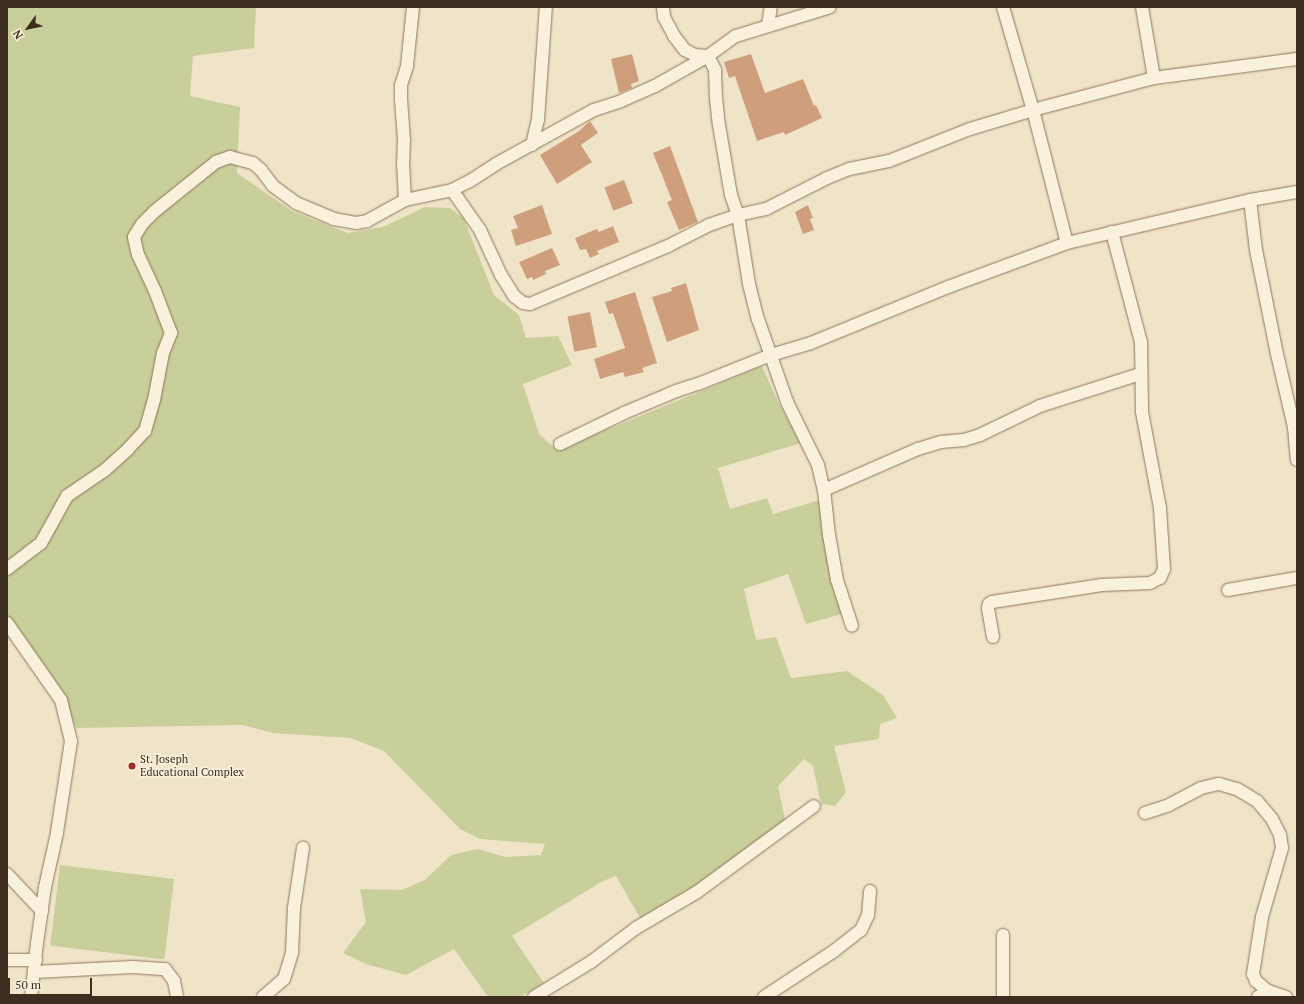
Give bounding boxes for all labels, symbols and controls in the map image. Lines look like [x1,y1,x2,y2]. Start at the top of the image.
north arrow [8,8,48,48]
text: N [10,27,26,42]
place label: St. Joseph Educational Complex [140,753,244,779]
marker: St. Joseph Educational Complex [127,761,137,771]
scale bar [10,970,94,996]
text: 50 m [15,977,41,992]

